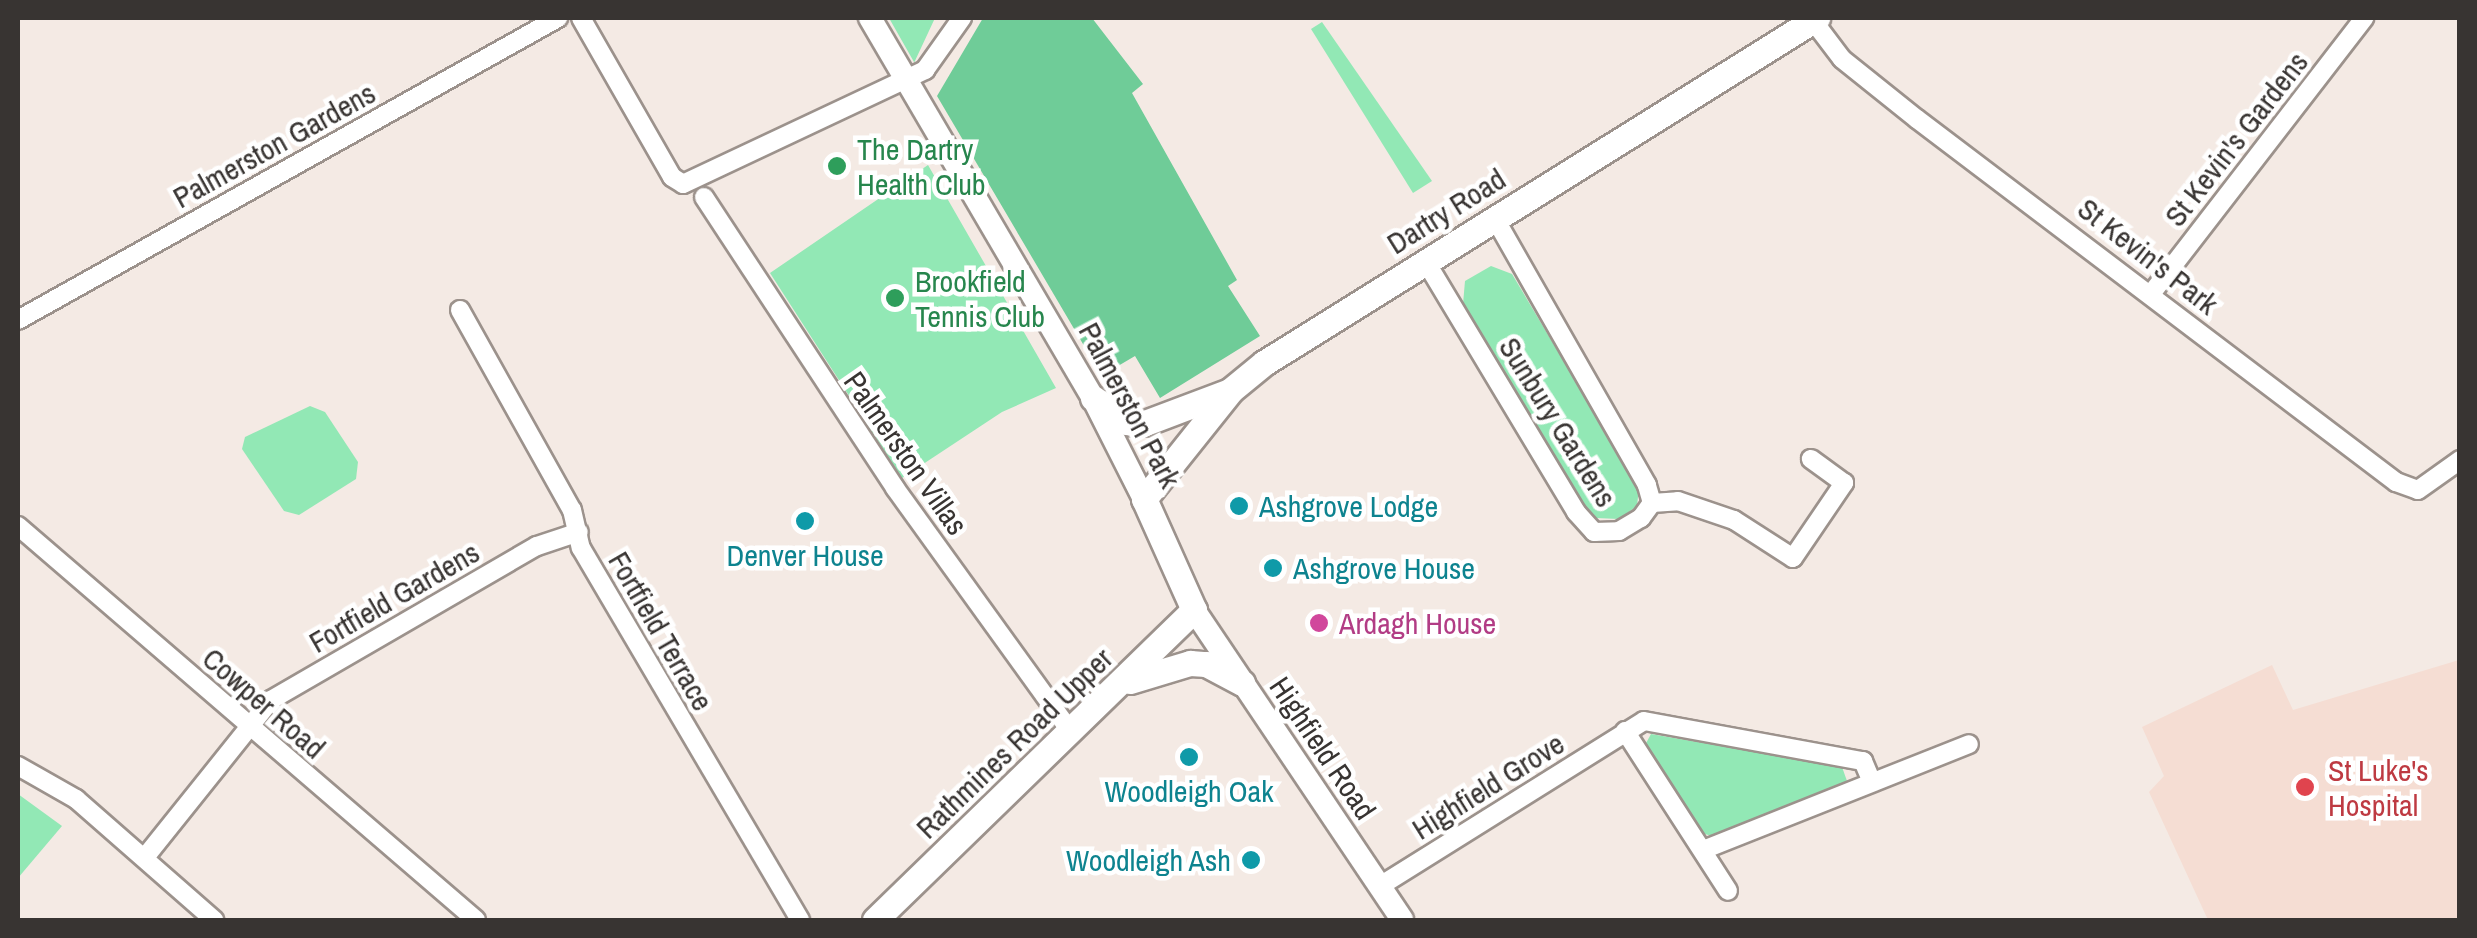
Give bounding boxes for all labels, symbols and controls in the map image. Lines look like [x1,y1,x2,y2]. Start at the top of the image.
street label: St Kevin's Gardens [2157,45,2315,233]
street label: Palmerston Gardens [167,75,381,215]
place label: The Dartry Health Club [857,131,986,202]
marker: The Dartry Health Club [826,155,848,177]
street label: Dartry Road [1380,161,1512,261]
street label: St Kevin's Park [2071,190,2225,322]
place label: Brookfield Tennis Club [915,263,1045,334]
marker: Brookfield Tennis Club [884,287,906,309]
street label: Palmerston Park [1071,316,1189,494]
street label: Sunbury Gardens [1492,331,1624,513]
street label: Palmerston Villas [836,364,976,542]
place label: Ashgrove Lodge [1259,488,1438,524]
marker: Ashgrove Lodge [1228,495,1250,517]
marker: Denver House [794,510,816,532]
street label: Fortfield Gardens [303,534,485,660]
place label: Denver House [726,537,884,573]
street label: Fortfield Terrace [601,545,721,717]
place label: Ashgrove House [1293,550,1475,586]
marker: Ashgrove House [1262,557,1284,579]
place label: Ardagh House [1339,605,1496,641]
marker: Ardagh House [1308,612,1330,634]
street label: Cowper Road [195,640,333,766]
street label: Rathmines Road Upper [909,640,1119,846]
street label: Highfield Road [1262,670,1384,826]
street label: Highfield Grove [1405,725,1571,847]
marker: Woodleigh Oak [1178,746,1200,768]
place label: St Luke's Hospital [2328,752,2428,822]
place label: Woodleigh Oak [1104,773,1274,809]
marker: St Luke's Hospital [2292,774,2318,800]
place label: Woodleigh Ash [1065,842,1231,878]
marker: Woodleigh Ash [1240,849,1262,871]

